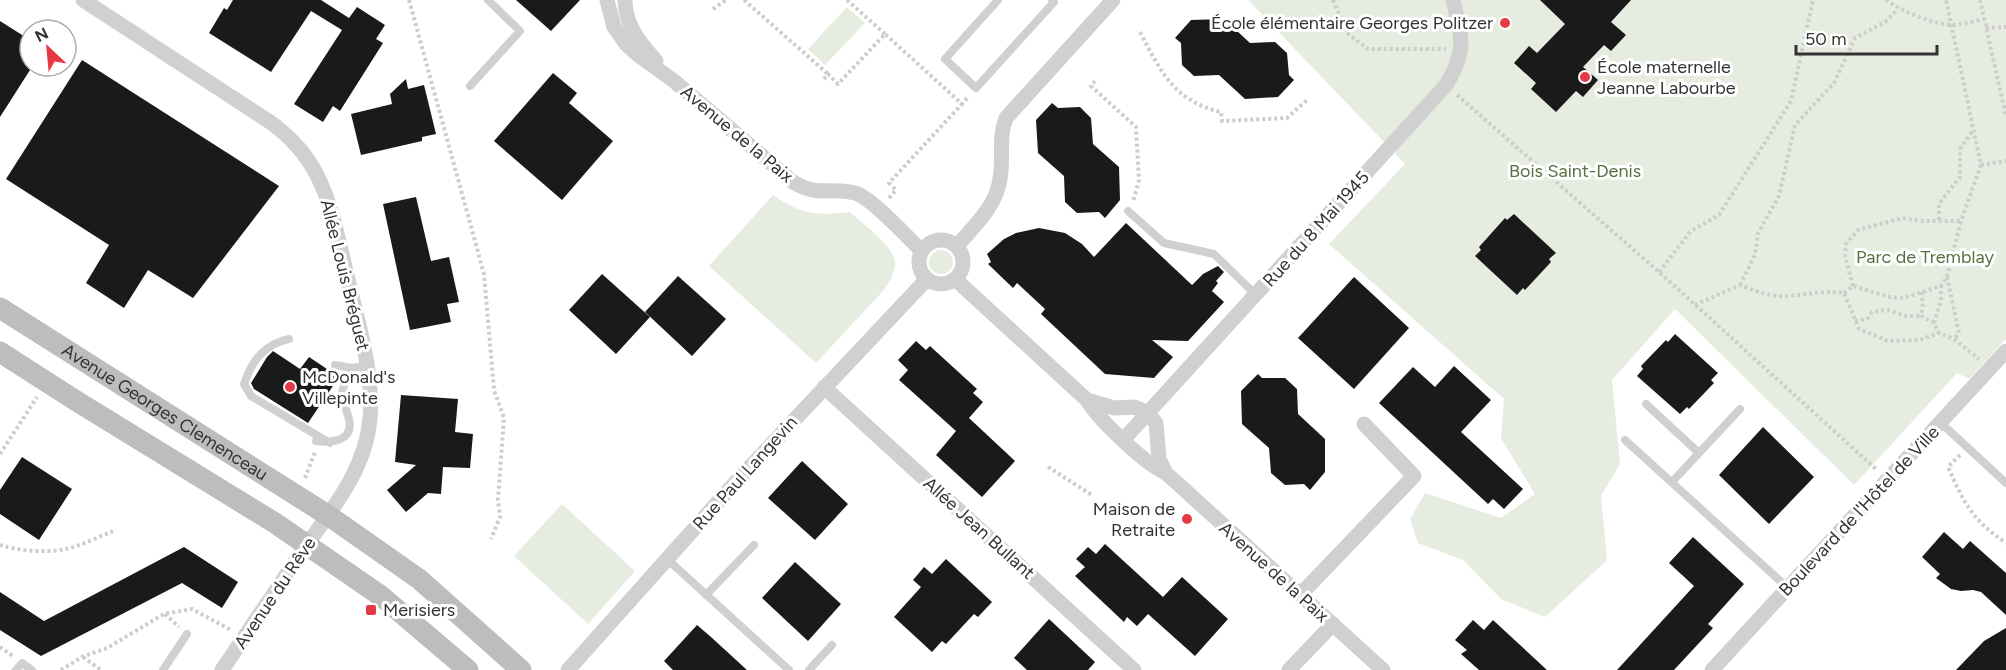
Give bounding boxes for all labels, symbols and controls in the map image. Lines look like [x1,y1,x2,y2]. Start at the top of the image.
place label: École élémentaire Georges Politzer [1211,12,1493,34]
marker: École élémentaire Georges Politzer [1498,16,1512,30]
north arrow [18,18,78,78]
scale bar [1796,18,1937,56]
text: N [32,24,51,46]
text: 50 m [1805,28,1847,50]
place label: École maternelle Jeanne Labourbe [1597,56,1736,99]
marker: École maternelle Jeanne Labourbe [1578,70,1592,84]
street label: Avenue de la Paix [676,81,798,188]
park label: Bois Saint-Denis [1509,160,1641,182]
street label: Rue du 8 Mai 1945 [1258,167,1374,291]
street label: Allée Louis Bréguet [316,197,374,353]
park label: Parc de Tremblay [1856,246,1994,268]
street label: Avenue Georges Clemenceau [58,339,272,485]
place label: McDonald's Villepinte [302,366,396,409]
marker: McDonald's Villepinte [283,380,297,394]
street label: Rue Paul Langevin [688,411,802,535]
street label: Boulevard de l'Hôtel de Ville [1774,421,1944,601]
street label: Allée Jean Bullant [919,472,1039,584]
place label: Maison de Retraite [1093,498,1175,541]
marker: Maison de Retraite [1180,512,1194,526]
street label: Avenue de la Paix [1215,517,1334,627]
street label: Avenue du Rêve [229,533,321,653]
place label: Merisiers [383,599,455,621]
marker: Merisiers [364,603,378,617]

